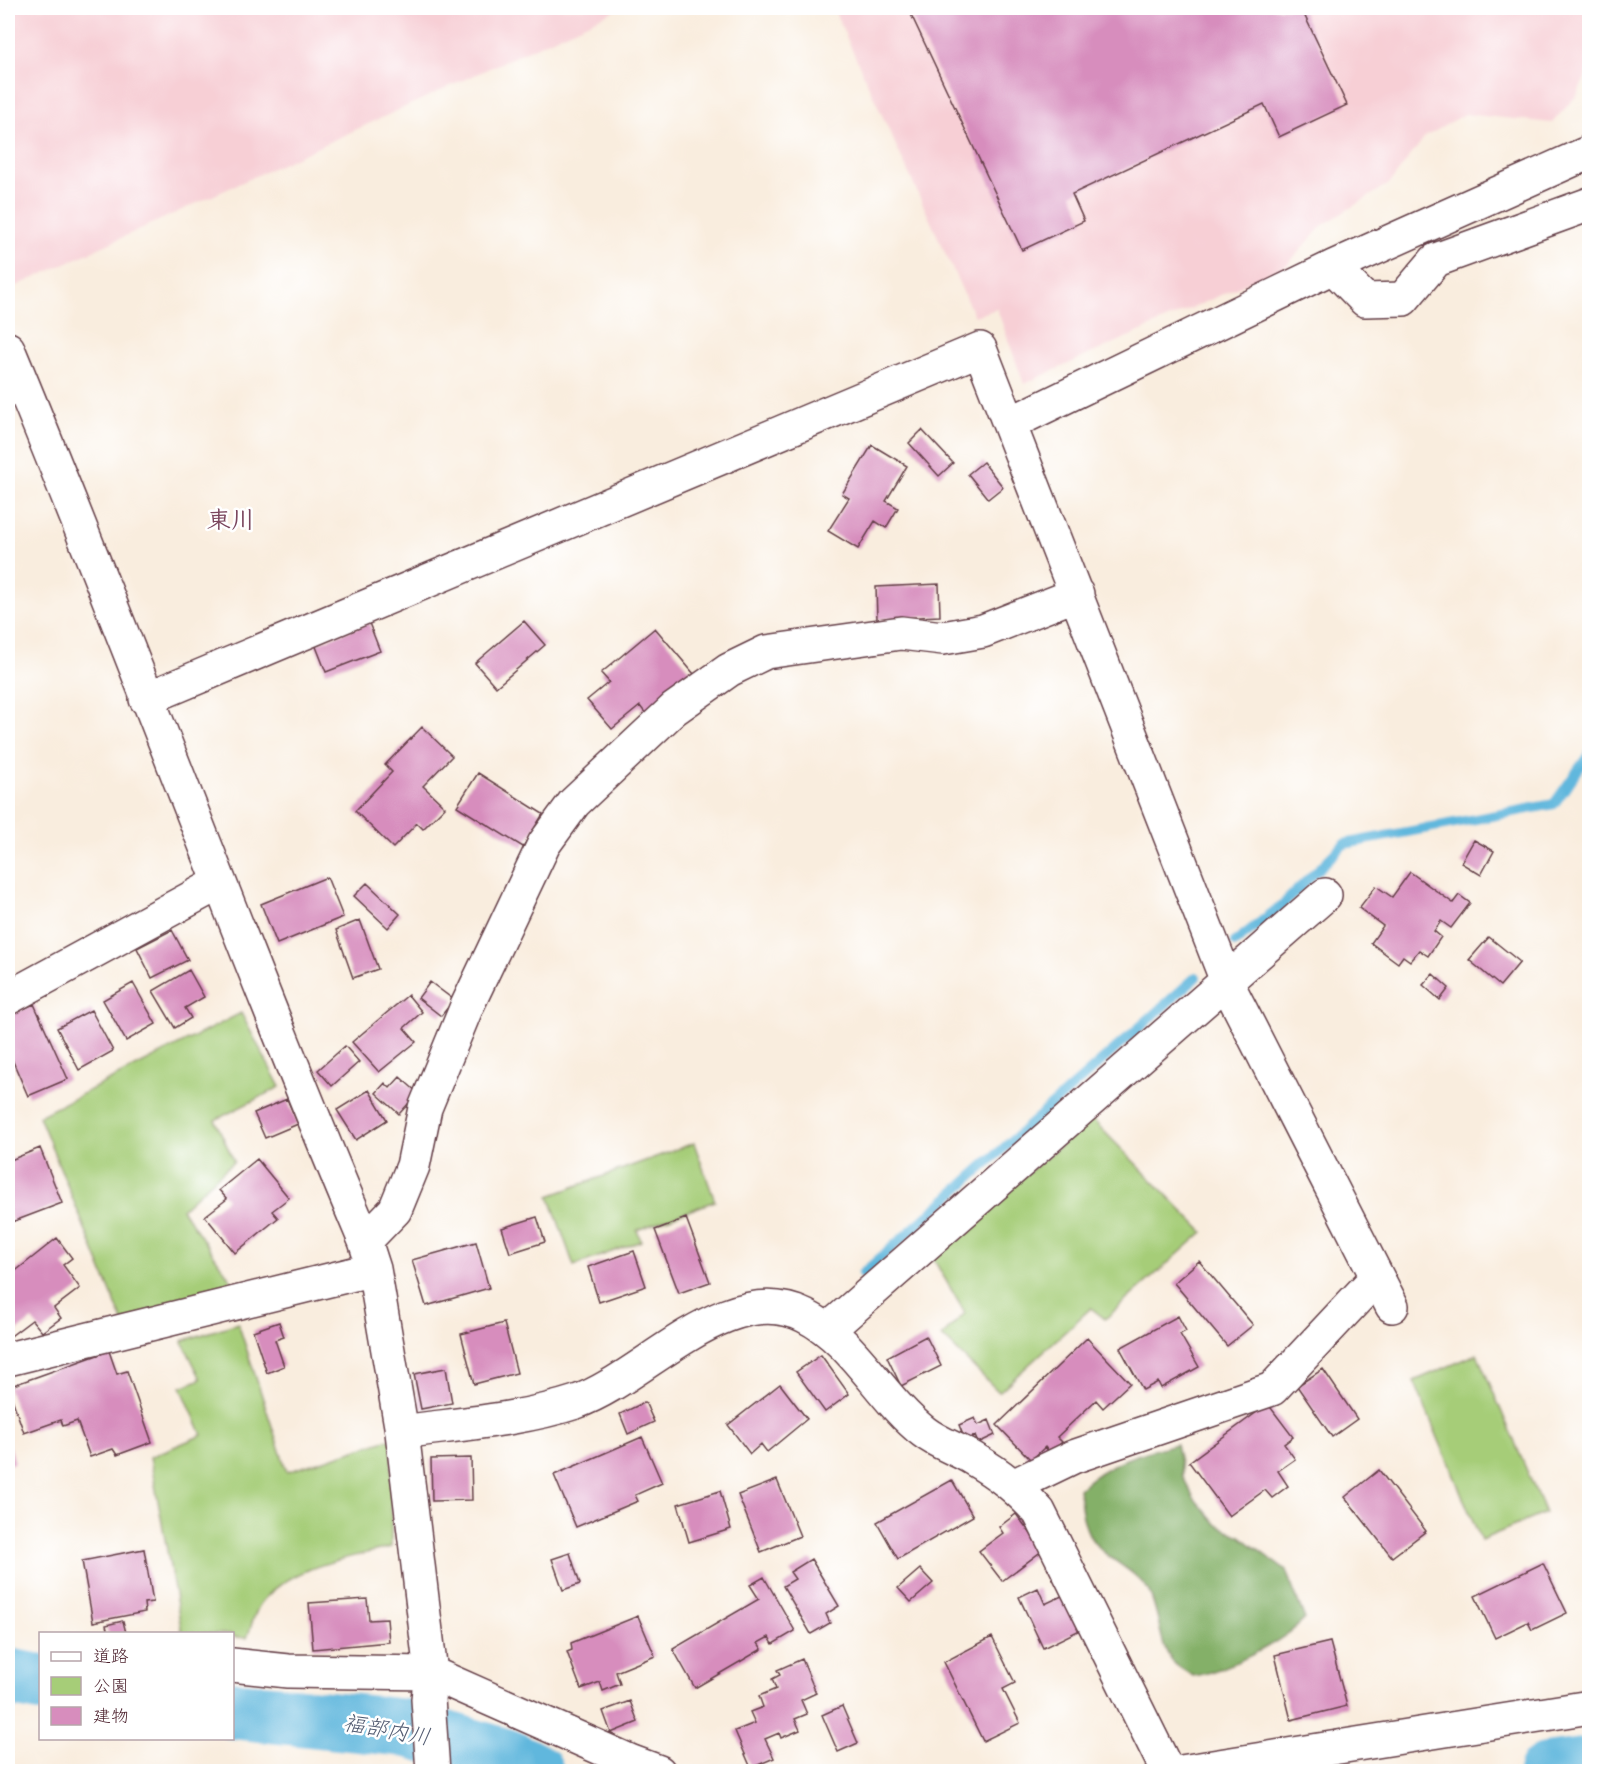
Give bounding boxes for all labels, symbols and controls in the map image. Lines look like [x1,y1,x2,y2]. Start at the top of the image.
district label: 東川 [207,506,255,535]
legend [39,1632,234,1740]
text: 道路 [93,1645,129,1668]
text: 公園 [93,1675,129,1698]
text: 建物 [93,1705,129,1728]
water label: 福部内川 [341,1709,433,1751]

